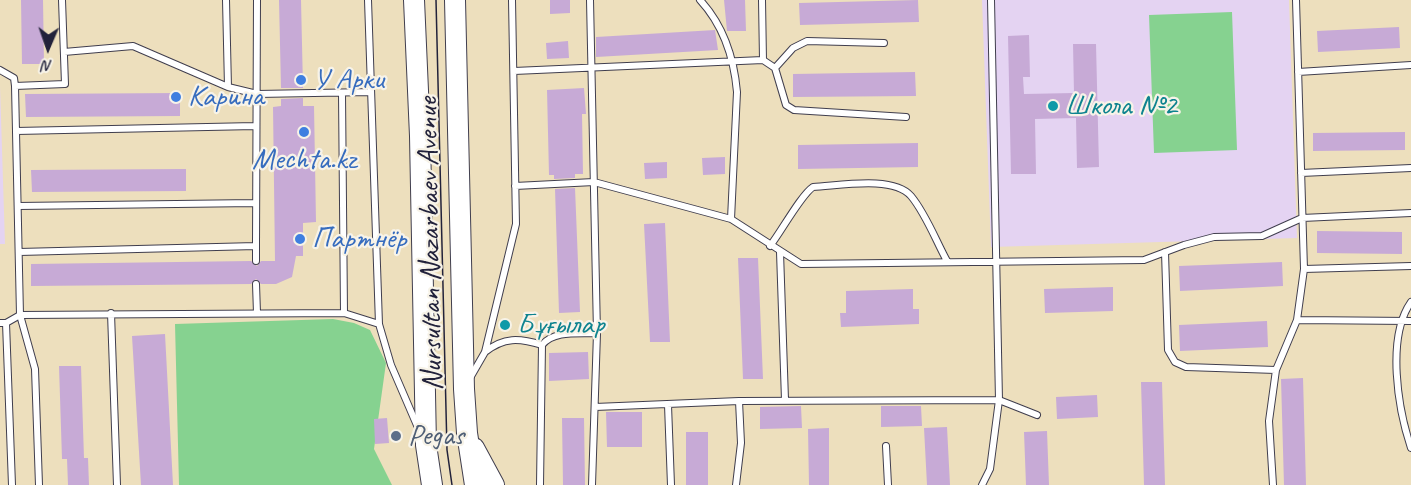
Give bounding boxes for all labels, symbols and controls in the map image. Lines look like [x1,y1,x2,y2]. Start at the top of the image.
north arrow [18,18,78,78]
text: N [42,56,53,76]
place label: У Арки [313,62,384,98]
marker: У Арки [294,73,308,87]
place label: Карина [188,79,264,115]
place label: Школа №2 [1065,88,1177,124]
marker: Карина [169,90,183,104]
street label: Nursultan Nazarbaev Avenue [410,97,452,391]
marker: Школа №2 [1046,99,1060,113]
marker: Mechta.kz [297,125,311,139]
place label: Mechta.kz [252,142,356,178]
place label: Партнёр [312,221,406,257]
marker: Партнёр [293,232,307,246]
place label: Бұғылар [517,307,604,343]
marker: Бұғылар [498,318,512,332]
place label: Pegas [408,418,464,454]
marker: Pegas [389,429,403,443]

